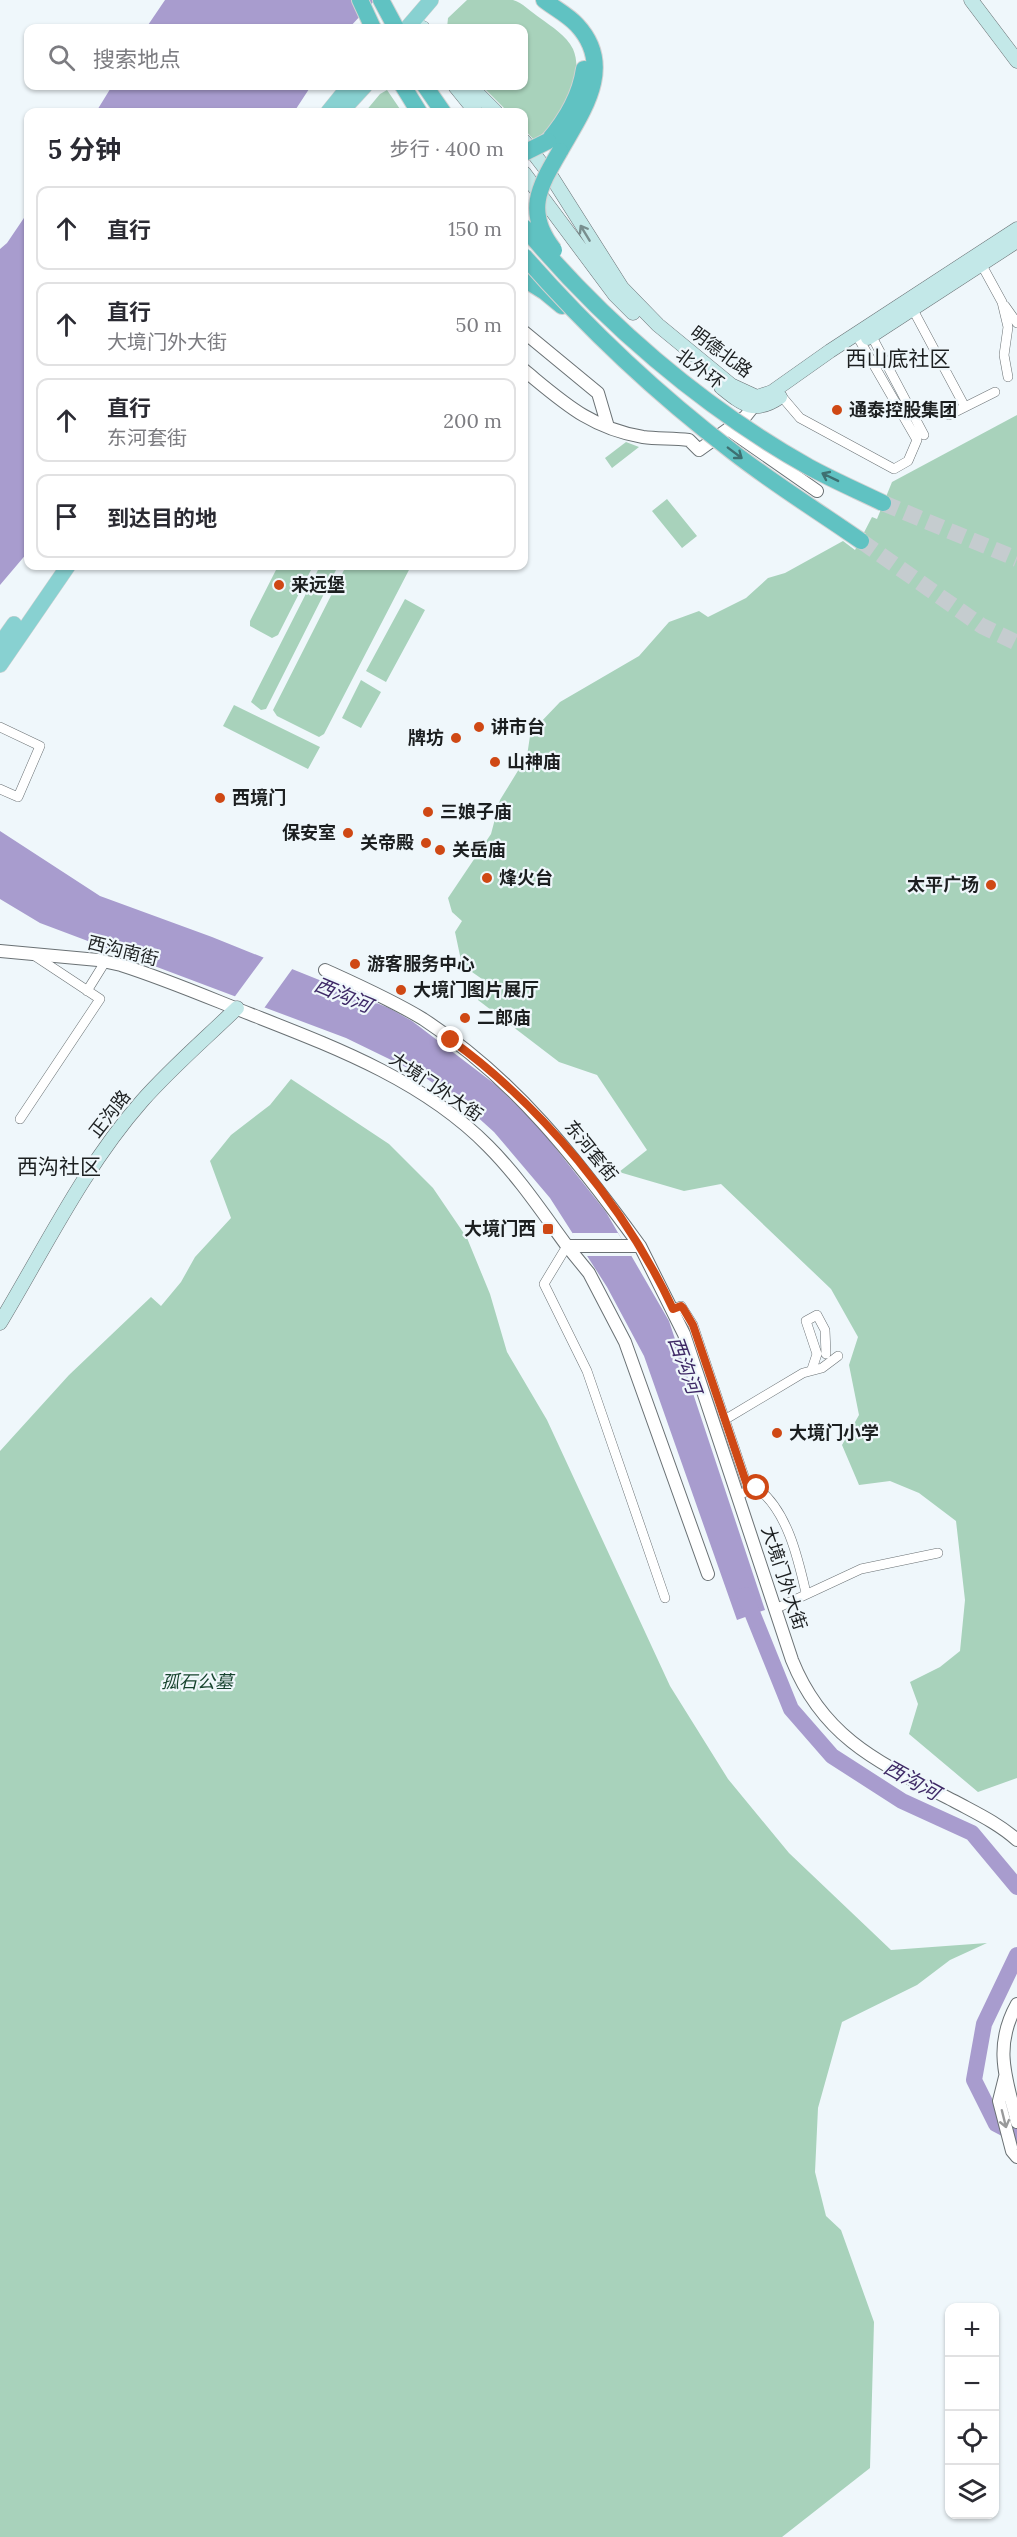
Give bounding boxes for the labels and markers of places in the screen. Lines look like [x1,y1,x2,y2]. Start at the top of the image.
place label: 通泰控股集团 [849,398,957,421]
marker: 通泰控股集团 [830,403,844,417]
place label: 来远堡 [291,573,345,596]
marker: 来远堡 [272,578,286,592]
place label: 讲市台 [491,715,545,738]
marker: 讲市台 [472,720,486,734]
place label: 牌坊 [408,726,444,749]
marker: 牌坊 [449,731,463,745]
place label: 山神庙 [507,750,561,773]
marker: 山神庙 [488,755,502,769]
place label: 西境门 [232,786,286,809]
marker: 西境门 [213,791,227,805]
place label: 三娘子庙 [440,800,512,823]
marker: 三娘子庙 [421,805,435,819]
place label: 保安室 [282,821,336,844]
marker: 保安室 [341,826,355,840]
place label: 关帝殿 [360,831,414,854]
marker: 关帝殿 [419,836,433,850]
place label: 关岳庙 [452,838,506,861]
marker: 关岳庙 [433,843,447,857]
place label: 烽火台 [499,866,553,889]
marker: 烽火台 [480,871,494,885]
place label: 太平广场 [907,873,979,896]
marker: 太平广场 [984,878,998,892]
place label: 游客服务中心 [367,952,475,975]
marker: 游客服务中心 [348,957,362,971]
place label: 大境门图片展厅 [413,978,539,1001]
marker: 大境门图片展厅 [394,983,408,997]
place label: 二郎庙 [477,1006,531,1029]
marker: 二郎庙 [458,1011,472,1025]
place label: 大境门西 [464,1217,536,1240]
marker: 大境门西 [541,1222,555,1236]
place label: 大境门小学 [789,1421,879,1444]
marker: 大境门小学 [770,1426,784,1440]

